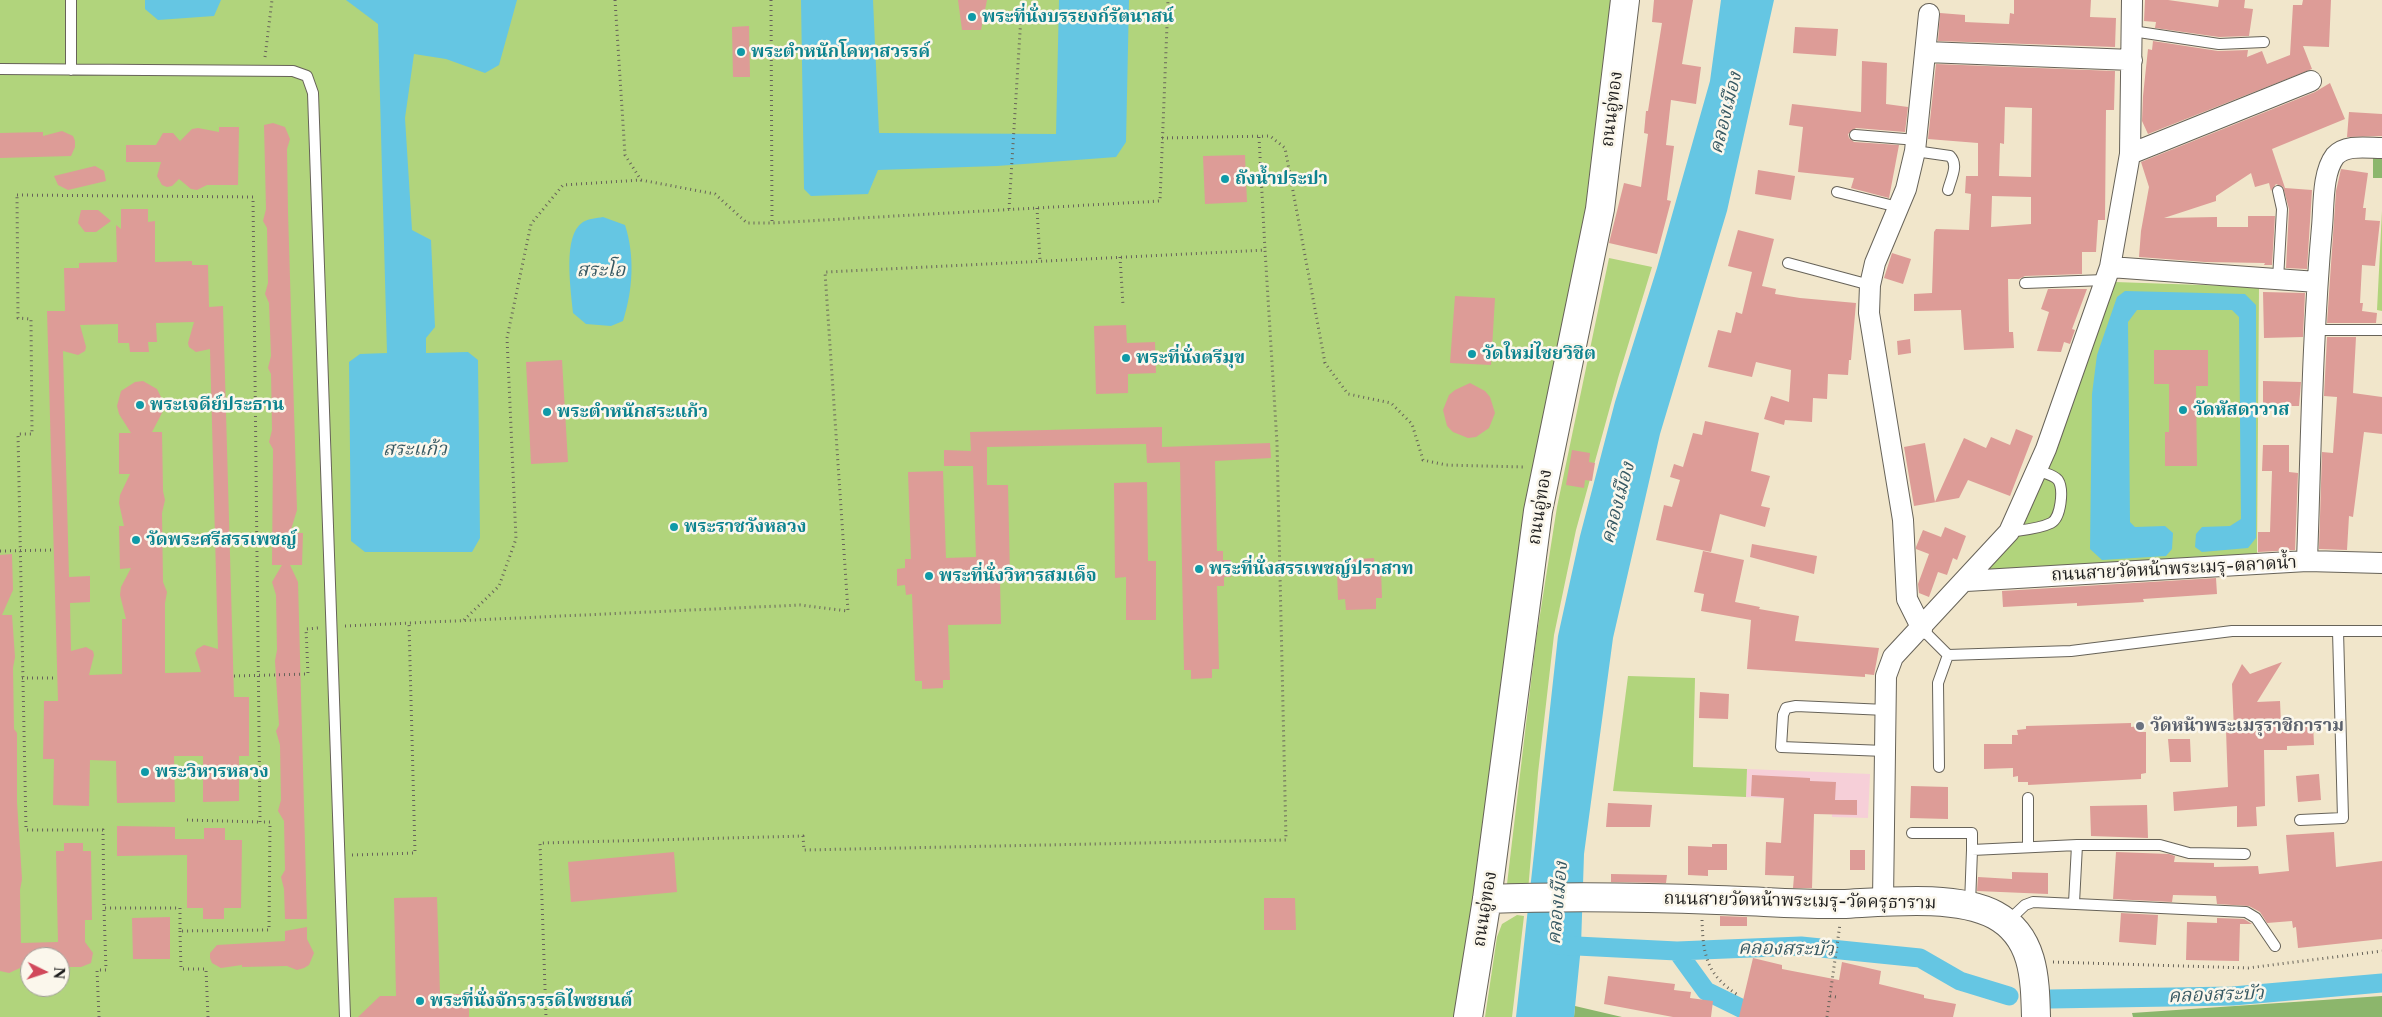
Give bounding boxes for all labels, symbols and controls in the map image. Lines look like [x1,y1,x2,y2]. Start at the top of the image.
place label: พระที่นั่งบรรยงก์รัตนาสน์ [982,6,1174,28]
marker: พระที่นั่งบรรยงก์รัตนาสน์ [966,11,978,23]
place label: พระตำหนักโคหาสวรรค์ [751,41,930,63]
marker: พระตำหนักโคหาสวรรค์ [735,46,747,58]
street label: ถนนอู่ทอง [1597,70,1627,148]
water label: คลองเมือง [1705,70,1747,156]
place label: ถังน้ำประปา [1235,168,1328,190]
marker: ถังน้ำประปา [1219,173,1231,185]
water label: สระโอ [577,260,625,282]
place label: วัดใหม่ไชยวิชิต [1482,343,1596,365]
place label: พระที่นั่งตรีมุข [1136,347,1245,369]
marker: วัดใหม่ไชยวิชิต [1466,348,1478,360]
marker: พระที่นั่งตรีมุข [1120,352,1132,364]
place label: พระเจดีย์ประธาน [150,394,284,416]
marker: พระเจดีย์ประธาน [134,399,146,411]
place label: วัดหัสดาวาส [2193,399,2289,421]
place label: พระตำหนักสระแก้ว [557,401,708,423]
marker: วัดหัสดาวาส [2177,404,2189,416]
marker: พระตำหนักสระแก้ว [541,406,553,418]
water label: สระแก้ว [383,439,447,461]
water label: คลองเมือง [1596,460,1640,546]
street label: ถนนอู่ทอง [1523,468,1557,546]
place label: พระราชวังหลวง [684,516,806,538]
marker: พระราชวังหลวง [668,521,680,533]
place label: วัดพระศรีสรรเพชญ์ [146,529,297,551]
marker: วัดพระศรีสรรเพชญ์ [130,534,142,546]
street label: ถนนสายวัดหน้าพระเมรุ-ตลาดน้ำ [2051,552,2297,586]
place label: พระที่นั่งสรรเพชญ์ปราสาท [1209,558,1414,580]
marker: พระที่นั่งสรรเพชญ์ปราสาท [1193,563,1205,575]
place label: พระที่นั่งวิหารสมเด็จ [939,565,1097,587]
marker: พระที่นั่งวิหารสมเด็จ [923,570,935,582]
place label: วัดหน้าพระเมรุราชิการาม [2150,715,2344,737]
marker: วัดหน้าพระเมรุราชิการาม [2134,720,2146,732]
place label: พระวิหารหลวง [155,761,269,783]
marker: พระวิหารหลวง [139,766,151,778]
water label: คลองเมือง [1543,860,1573,946]
street label: ถนนอู่ทอง [1468,870,1502,948]
street label: ถนนสายวัดหน้าพระเมรุ-วัดครุธาราม [1663,888,1937,914]
water label: คลองสระบัว [1738,937,1834,961]
north arrow [20,947,70,997]
text: N [50,966,68,980]
water label: คลองสระบัว [2168,982,2264,1008]
place label: พระที่นั่งจักรวรรดิไพชยนต์ [430,990,632,1012]
marker: พระที่นั่งจักรวรรดิไพชยนต์ [414,995,426,1007]

